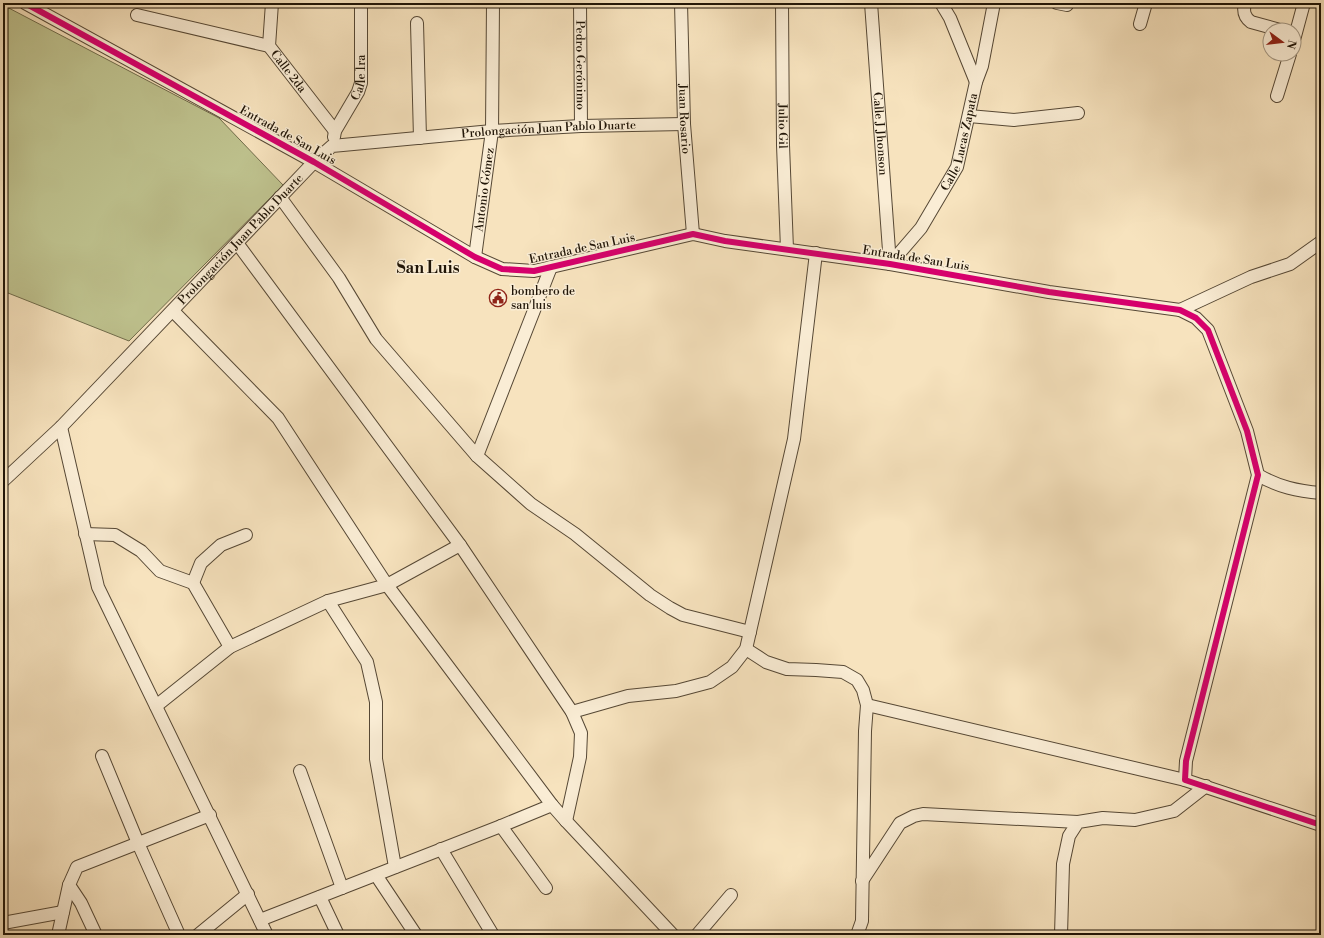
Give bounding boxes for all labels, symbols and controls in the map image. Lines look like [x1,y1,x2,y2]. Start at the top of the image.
street label: Pedro Gerónimo [572,20,588,110]
north arrow [1262,22,1302,62]
text: N [1283,38,1299,51]
street label: Calle 2da [267,47,310,96]
street label: Calle 1ra [348,54,369,103]
street label: Juan Rosario [675,83,693,155]
street label: Calle J Jhonson [869,91,891,176]
street label: Calle Lucas Zapata [938,91,982,194]
street label: Julio Gil [775,102,790,149]
street label: Entrada de San Luis [237,103,339,168]
street label: Prolongación Juan Pablo Duarte [460,118,636,142]
street label: Antonio Gómez [471,147,498,234]
street label: Prolongación Juan Pablo Duarte [175,171,307,308]
street label: Entrada de San Luis [528,230,637,267]
street label: Entrada de San Luis [861,243,971,274]
district label: San Luis [396,258,460,278]
place label: bombero de san luis [511,284,575,313]
public building icon: bombero de san luis [488,288,508,308]

